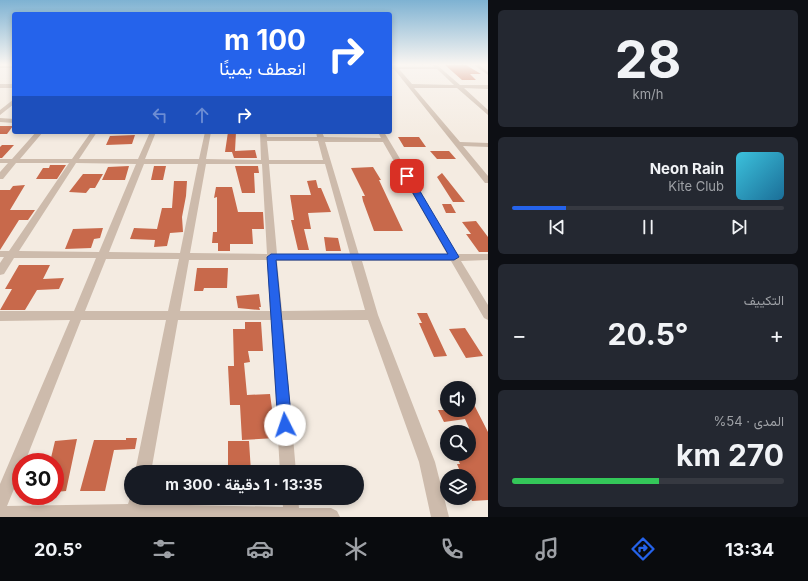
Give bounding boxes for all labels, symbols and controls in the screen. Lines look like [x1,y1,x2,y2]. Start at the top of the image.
text: 100 m [224,23,306,57]
icon: right [320,28,372,80]
text: 28 [615,28,681,91]
text: انعطف يمينًا [219,58,306,79]
text: km/h [633,86,663,102]
icon: left [149,104,171,126]
icon: ahead [191,104,213,126]
icon: right [233,104,255,126]
pin [390,159,424,193]
text: Neon Rain [650,159,724,178]
icon: arrive [396,165,418,187]
text: Kite Club [668,178,724,194]
icon: previous [546,216,568,238]
icon: pause [637,216,659,238]
icon: next [728,216,750,238]
text: التكييف [744,292,784,308]
text: 20.5° [608,316,688,352]
text: − [512,322,527,348]
text: + [769,322,784,348]
map controls [440,381,476,505]
button: sound [440,381,476,417]
position arrow [264,404,306,446]
text: المدى · 54% [714,413,784,429]
button: search [440,425,476,461]
text: 270 km [676,437,784,473]
speed limit sign: 30 [12,453,64,505]
button: layers [440,469,476,505]
text: 13:35 · 1 دقيقة · 300 m [165,475,323,494]
icon: filters [150,535,178,563]
icon: car [246,535,274,563]
icon: climate [342,535,370,563]
icon: phone [438,535,466,563]
icon: music [533,535,561,563]
icon: directions [629,535,657,563]
text: 20.5° [34,539,82,560]
text: 13:34 [725,539,774,560]

